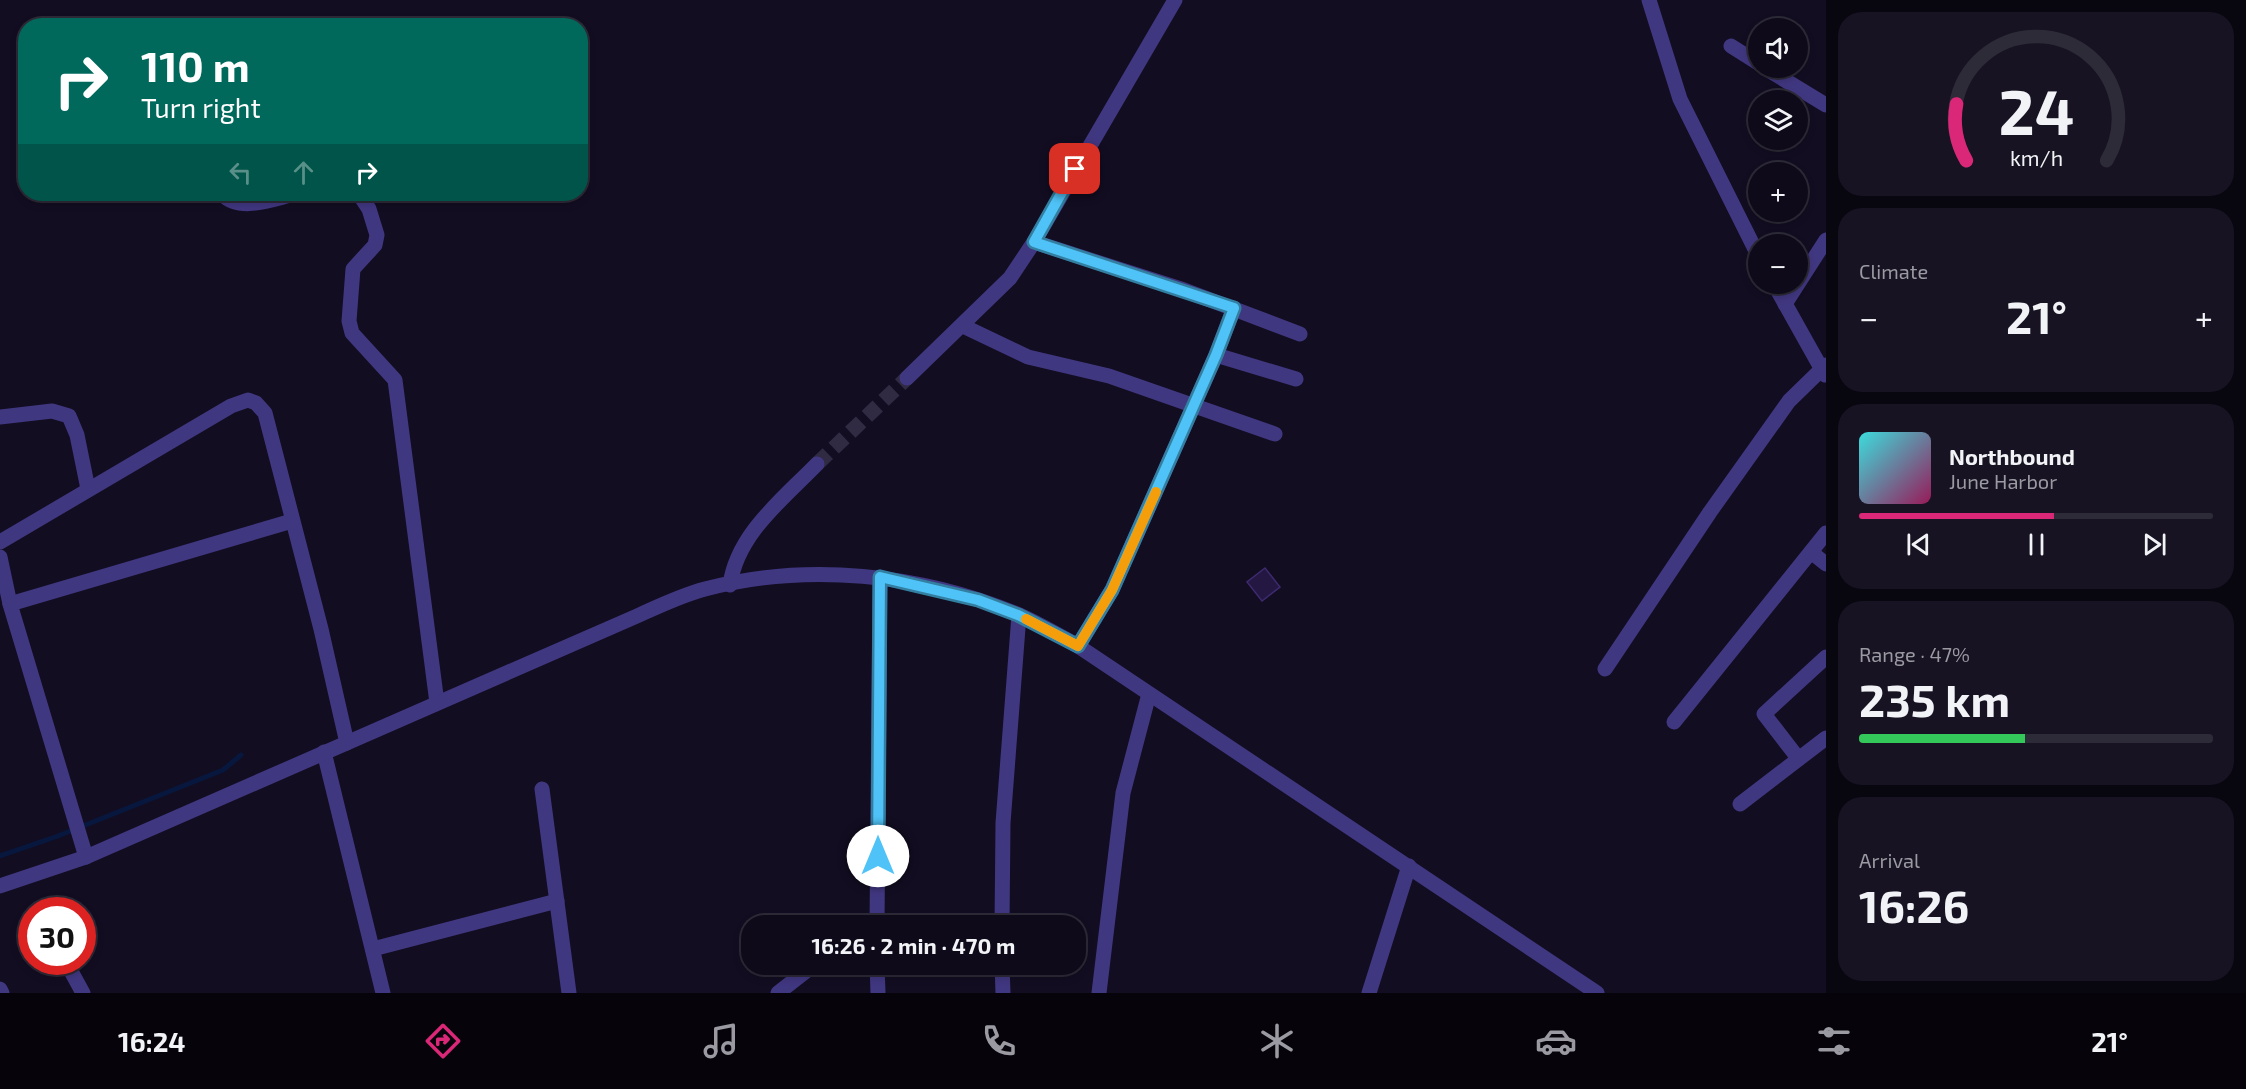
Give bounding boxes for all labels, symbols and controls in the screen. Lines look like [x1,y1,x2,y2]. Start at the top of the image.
map controls [1748,18,1808,294]
button: sound [1748,18,1808,78]
text: 110 m [141,40,250,90]
icon: right [42,42,120,120]
text: 24 [1998,73,2074,148]
button: layers [1748,90,1808,150]
text: Turn right [141,91,261,123]
pin [1049,143,1100,194]
text: km/h [2009,145,2063,170]
icon: arrive [1058,152,1091,185]
icon: left [224,156,257,189]
icon: ahead [287,156,320,189]
icon: right [350,156,383,189]
button: + [1748,162,1808,222]
button: − [1748,234,1808,294]
text: Climate [1859,259,1928,283]
text: 21° [2006,289,2067,343]
text: − [1859,297,1878,337]
text: + [2195,297,2213,337]
text: Northbound [1949,443,2075,469]
text: June Harbor [1949,469,2057,493]
icon: previous [1902,528,1935,561]
icon: pause [2020,528,2053,561]
icon: next [2138,528,2171,561]
text: Range · 47% [1859,642,1970,666]
text: 235 km [1859,672,2010,726]
position arrow [846,824,910,888]
text: Arrival [1859,848,1920,872]
text: 16:26 [1859,878,1969,932]
speed limit sign: 30 [18,897,96,975]
text: 16:26 · 2 min · 470 m [812,932,1015,958]
icon: directions [422,1020,464,1062]
icon: music [700,1020,742,1062]
icon: phone [978,1020,1020,1062]
icon: climate [1256,1020,1298,1062]
icon: car [1535,1020,1577,1062]
icon: filters [1813,1020,1855,1062]
text: 16:24 [118,1025,186,1057]
text: 21° [2091,1025,2128,1057]

